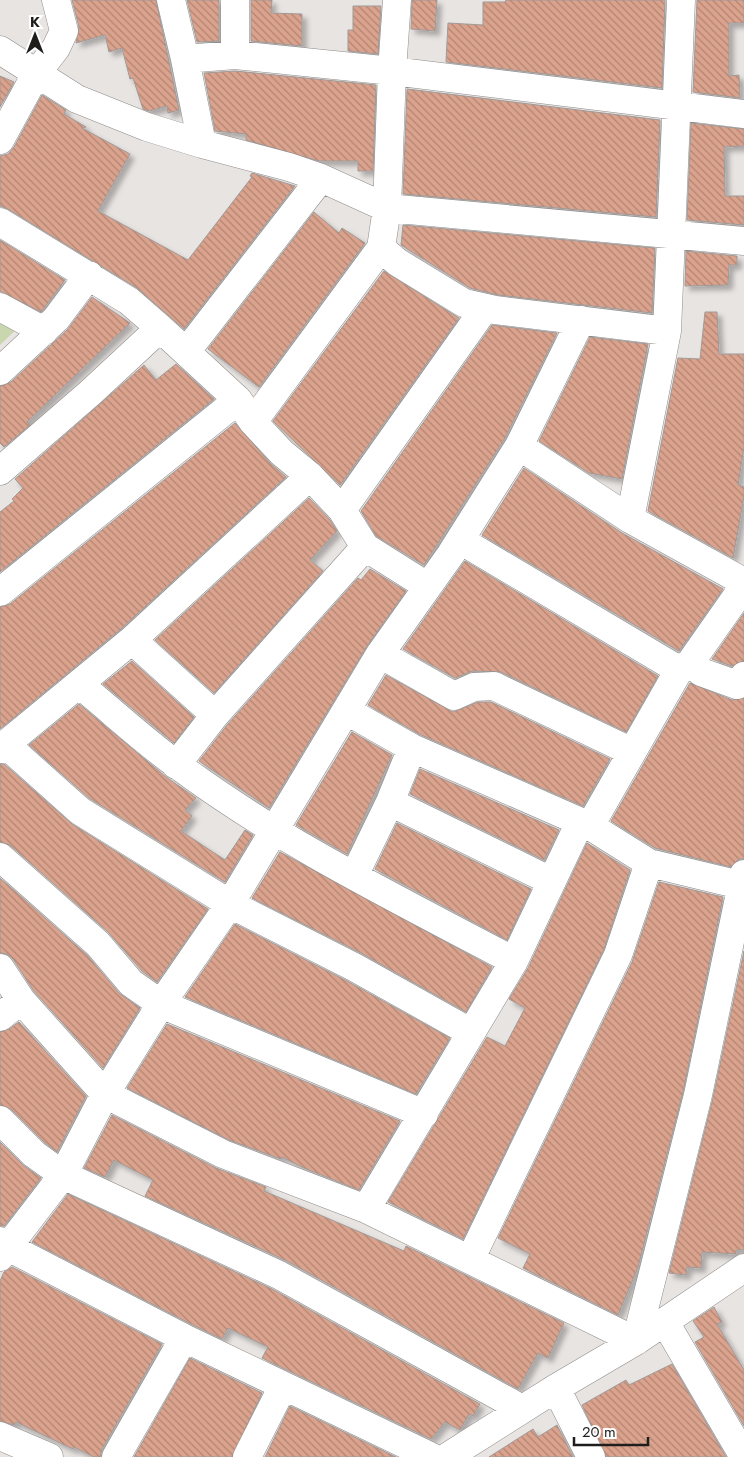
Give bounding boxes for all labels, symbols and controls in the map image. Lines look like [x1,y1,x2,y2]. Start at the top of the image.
north arrow [10,10,60,60]
text: K [30,12,40,32]
scale bar [574,1414,648,1446]
text: 20 m [582,1421,616,1443]

